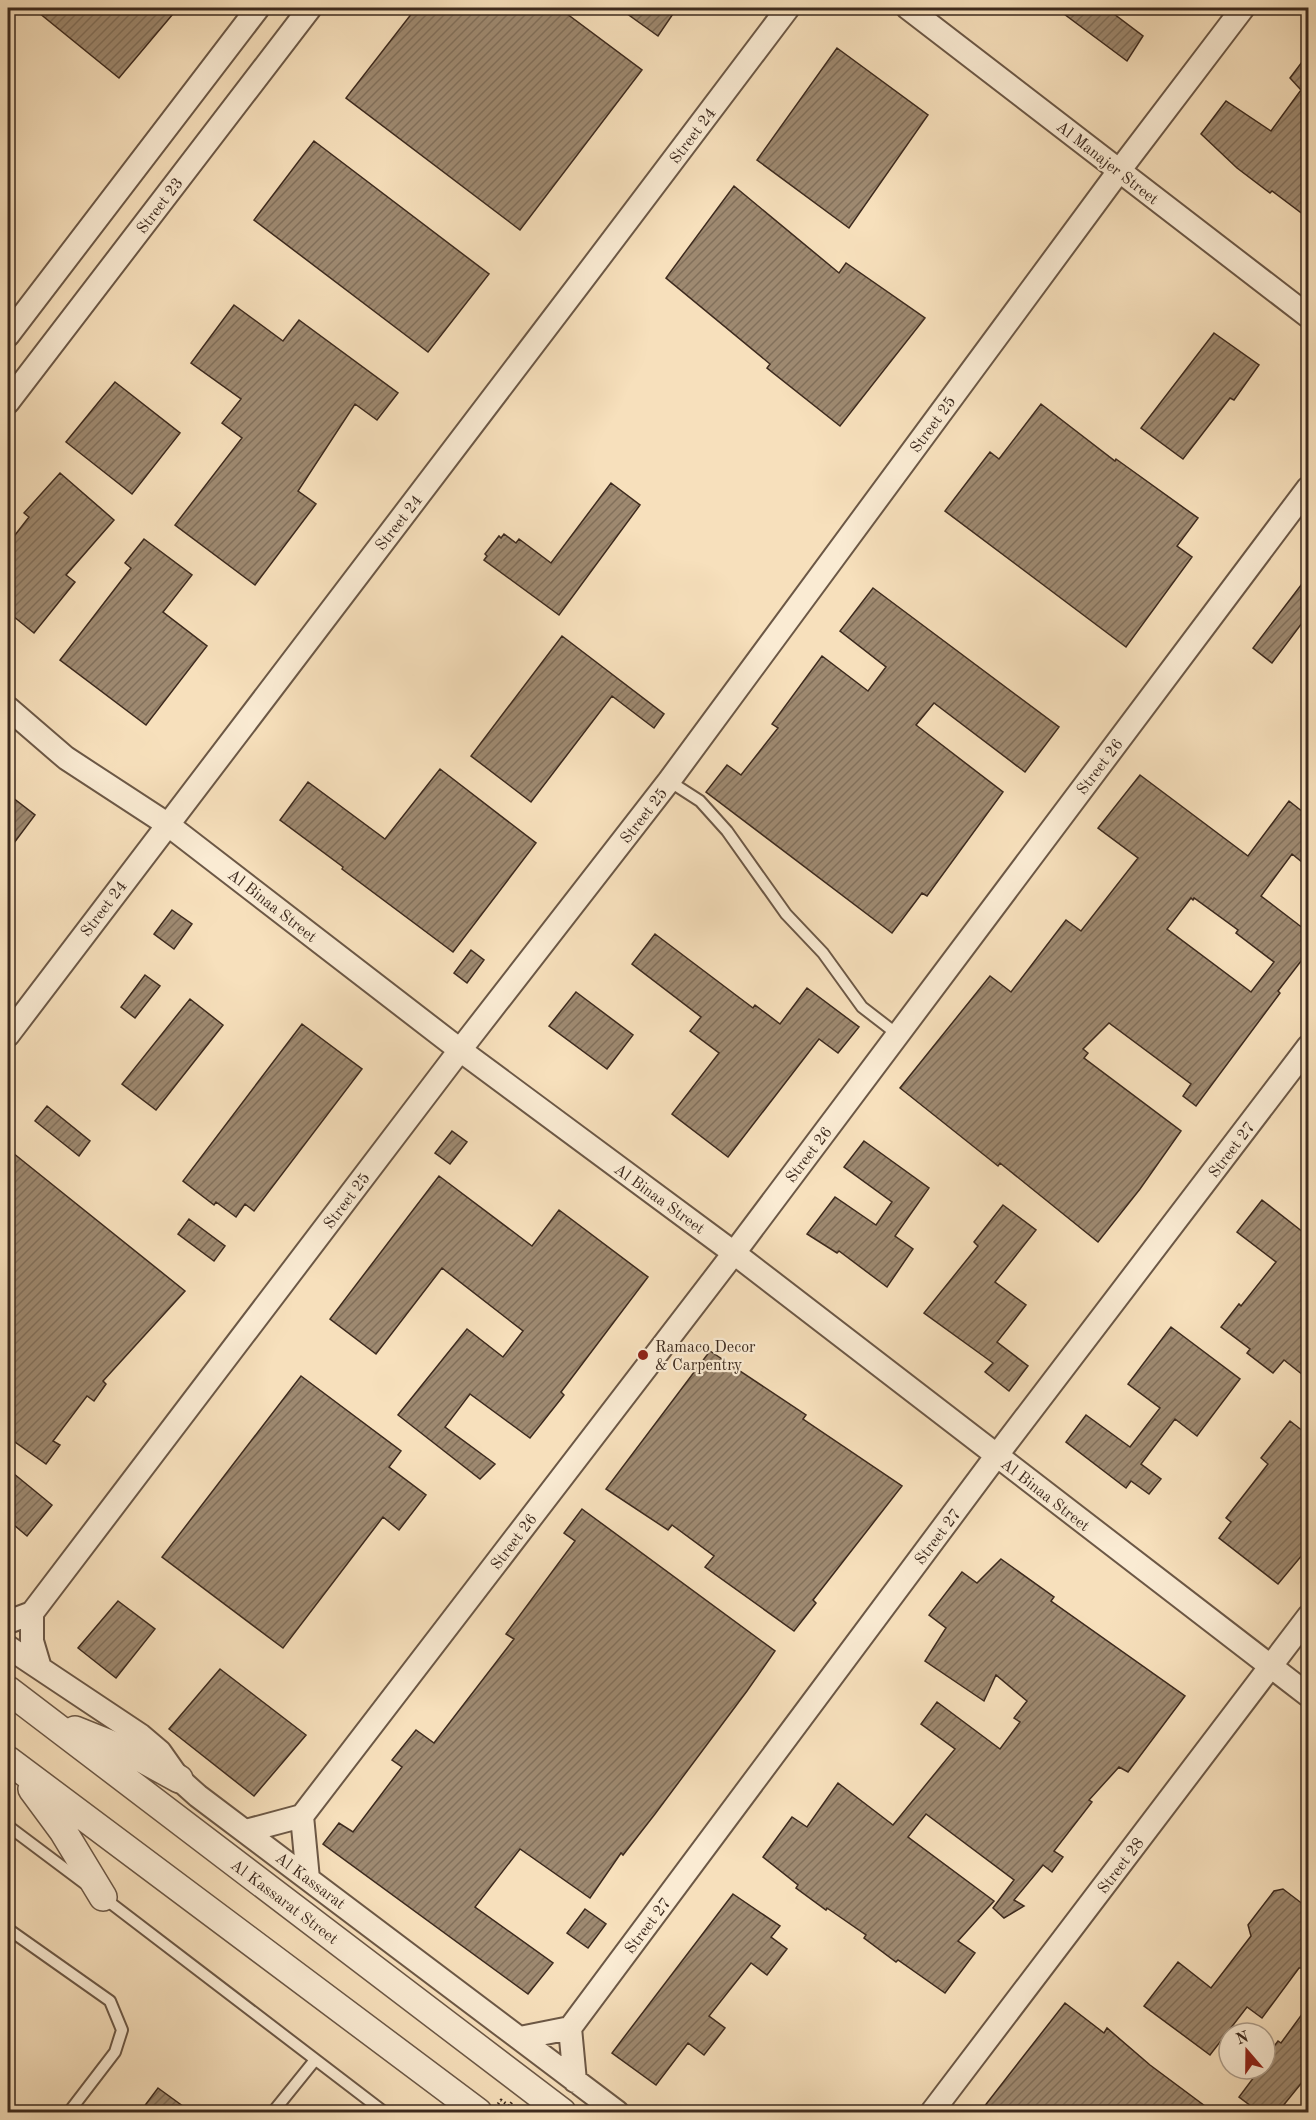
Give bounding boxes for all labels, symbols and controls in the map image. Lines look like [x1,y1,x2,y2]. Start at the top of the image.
street label: Street 24 [668,105,720,167]
street label: Al Manajer Street [1053,119,1161,209]
street label: Street 23 [135,175,187,237]
street label: Street 25 [908,394,959,456]
street label: Street 24 [373,493,426,554]
street label: Street 26 [1075,736,1127,798]
street label: Street 25 [618,786,671,847]
street label: Al Binaa Street [224,867,319,946]
street label: Street 24 [79,878,131,940]
street label: Street 27 [1207,1119,1259,1181]
street label: Street 26 [784,1124,836,1186]
street label: Al Binaa Street [611,1161,707,1238]
street label: Street 25 [322,1170,374,1232]
place label: Ramaco Decor & Carpentry [655,1340,756,1374]
marker: Ramaco Decor & Carpentry [636,1348,650,1362]
street label: Al Binaa Street [997,1456,1092,1535]
street label: Street 27 [913,1506,965,1568]
street label: Street 26 [489,1511,541,1573]
street label: Street 28 [1096,1835,1148,1897]
street label: Al Kassarat [272,1850,348,1913]
street label: Al Kassarat Street [227,1857,341,1948]
street label: Street 27 [623,1895,675,1957]
north arrow [1217,2021,1277,2081]
text: N [1234,2029,1252,2048]

